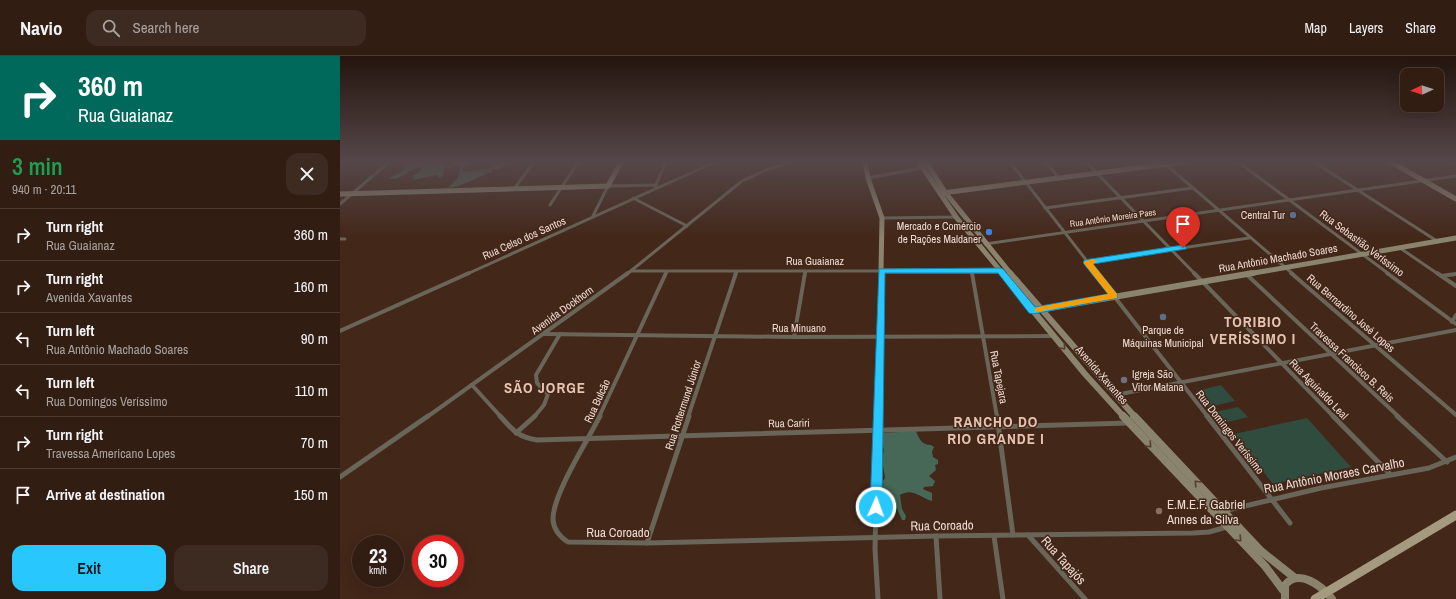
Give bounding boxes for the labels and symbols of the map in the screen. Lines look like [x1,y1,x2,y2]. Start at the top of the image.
north arrow [1400,68,1444,112]
street label: Rua Antônio Moreira Paes [1069,206,1157,230]
pin [1166,207,1200,248]
street label: Rua Sebastião Veríssimo [1317,207,1407,279]
place label: Central Tur [1241,208,1285,222]
marker: Central Tur [1288,210,1298,220]
street label: Rua Celso dos Santos [480,213,568,263]
place label: Mercado e Comércio de Rações Maldaner [897,219,981,246]
marker: Mercado e Comércio de Rações Maldaner [984,227,994,237]
street label: Rua Antônio Machado Soares [1218,241,1339,275]
street label: Rua Guaianaz [786,254,845,268]
street label: Rua Bernardino José Lopes [1304,271,1398,355]
street label: Avenida Dockhorn [527,283,596,338]
district label: TORIBIO VERÍSSIMO I [1210,311,1296,349]
marker: Parque de Máquinas Municipal [1158,312,1168,322]
street label: Travessa Francisco B. Reis [1307,319,1398,405]
street label: Rua Minuano [772,321,826,335]
place label: Parque de Máquinas Municipal [1122,323,1204,350]
street label: Avenida Xavantes [1072,342,1132,407]
one-way arrow [1058,343,1065,350]
street label: Rua Tapejara [987,349,1011,405]
street label: Rua Aguinaldo Leal [1287,356,1351,422]
street label: Rua Rottermund Júnior [662,358,704,452]
place label: Igreja São Vitor Matana [1132,367,1184,394]
marker: Igreja São Vitor Matana [1119,375,1129,385]
district label: SÃO JORGE [504,377,586,398]
street label: Rua Bulcão [581,377,613,425]
street label: Rua Domingos Veríssimo [1193,387,1267,477]
district label: RANCHO DO RIO GRANDE I [947,411,1045,449]
street label: Rua Cariri [768,416,810,430]
one-way arrow [1144,440,1151,448]
street label: Rua Antônio Moraes Carvalho [1262,454,1406,497]
one-way arrow [1194,480,1202,488]
position arrow [855,486,897,528]
place label: E.M.E.F. Gabriel Annes da Silva [1166,496,1245,528]
marker: E.M.E.F. Gabriel Annes da Silva [1154,506,1164,516]
street label: Rua Coroado [910,516,974,535]
street label: Rua Coroado [586,524,650,541]
street label: Rua Tapajós [1037,533,1090,588]
one-way arrow [1234,534,1242,542]
speed limit sign: 30 [412,535,464,587]

